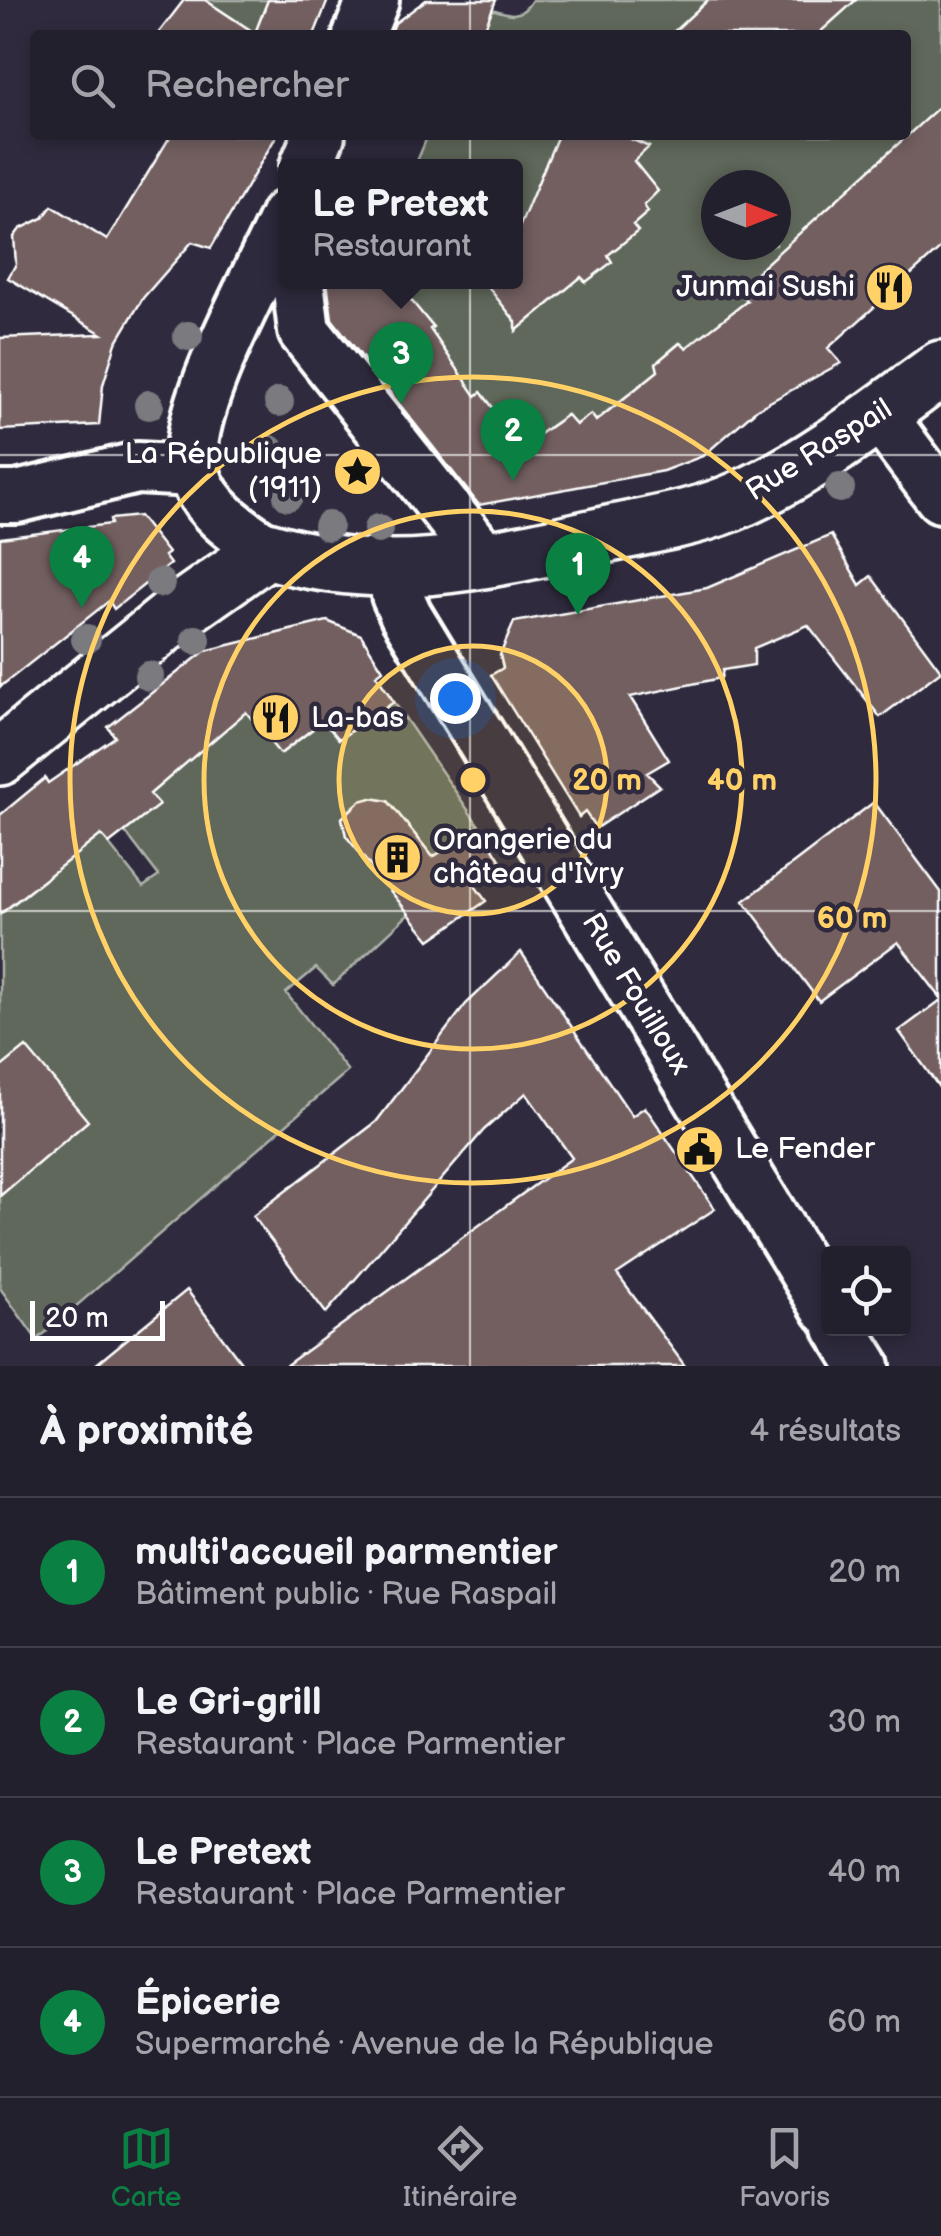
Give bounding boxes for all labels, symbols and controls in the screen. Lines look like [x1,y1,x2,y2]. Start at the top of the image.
search box [30,30,911,140]
icon: search [65,58,120,113]
text: Rechercher [145,63,349,108]
popup [278,159,523,289]
north arrow [701,170,791,260]
text: Le Pretext [312,182,489,227]
text: Restaurant [312,227,472,266]
restaurant icon: Junmai Sushi [864,261,916,313]
place label: Junmai Sushi [676,269,855,305]
pin: 3 [368,322,434,404]
street label: Rue Raspail [739,391,899,509]
pin: 2 [480,398,546,481]
place label: La République (1911) [125,436,322,506]
place icon: La République (1911) [331,445,383,497]
pin: 4 [49,526,114,608]
pin: 1 [546,532,610,615]
your location [430,673,481,724]
restaurant icon: La-bas [250,692,302,744]
place label: La-bas [311,700,404,736]
centre of rings [455,762,491,798]
text: 20 m [572,763,642,799]
text: 40 m [707,763,777,799]
place label: Orangerie du château d'Ivry [433,822,624,892]
building icon: Orangerie du château d'Ivry [372,831,424,883]
text: 60 m [817,901,887,937]
street label: Rue Fouilloux [574,907,698,1081]
public building icon: Le Fender [674,1123,726,1175]
place label: Le Fender [735,1131,876,1167]
map controls [821,1246,911,1336]
button: locate [821,1246,911,1336]
scale bar [30,1296,165,1340]
text: 20 m [45,1302,109,1335]
text: À proximité [40,1406,253,1457]
text: 4 résultats [750,1412,901,1451]
text: multi'accueil parmentier [135,1530,558,1575]
text: 1 [66,1553,79,1592]
text: 20 m [828,1553,901,1592]
text: Bâtiment public · Rue Raspail [135,1575,557,1614]
text: Le Gri-grill [135,1680,321,1725]
text: 2 [63,1703,82,1742]
text: 30 m [827,1703,901,1742]
text: Restaurant · Place Parmentier [135,1725,565,1764]
text: Le Pretext [135,1830,311,1875]
text: 3 [63,1853,82,1892]
text: 40 m [828,1853,901,1892]
text: Restaurant · Place Parmentier [135,1875,565,1914]
text: Épicerie [135,1980,281,2025]
text: 4 [63,2003,82,2042]
text: 60 m [828,2003,901,2042]
text: Supermarché · Avenue de la République [135,2025,713,2064]
tab: Carte [111,2121,181,2214]
tab: Itinéraire [403,2121,517,2214]
tab: Favoris [739,2121,830,2214]

